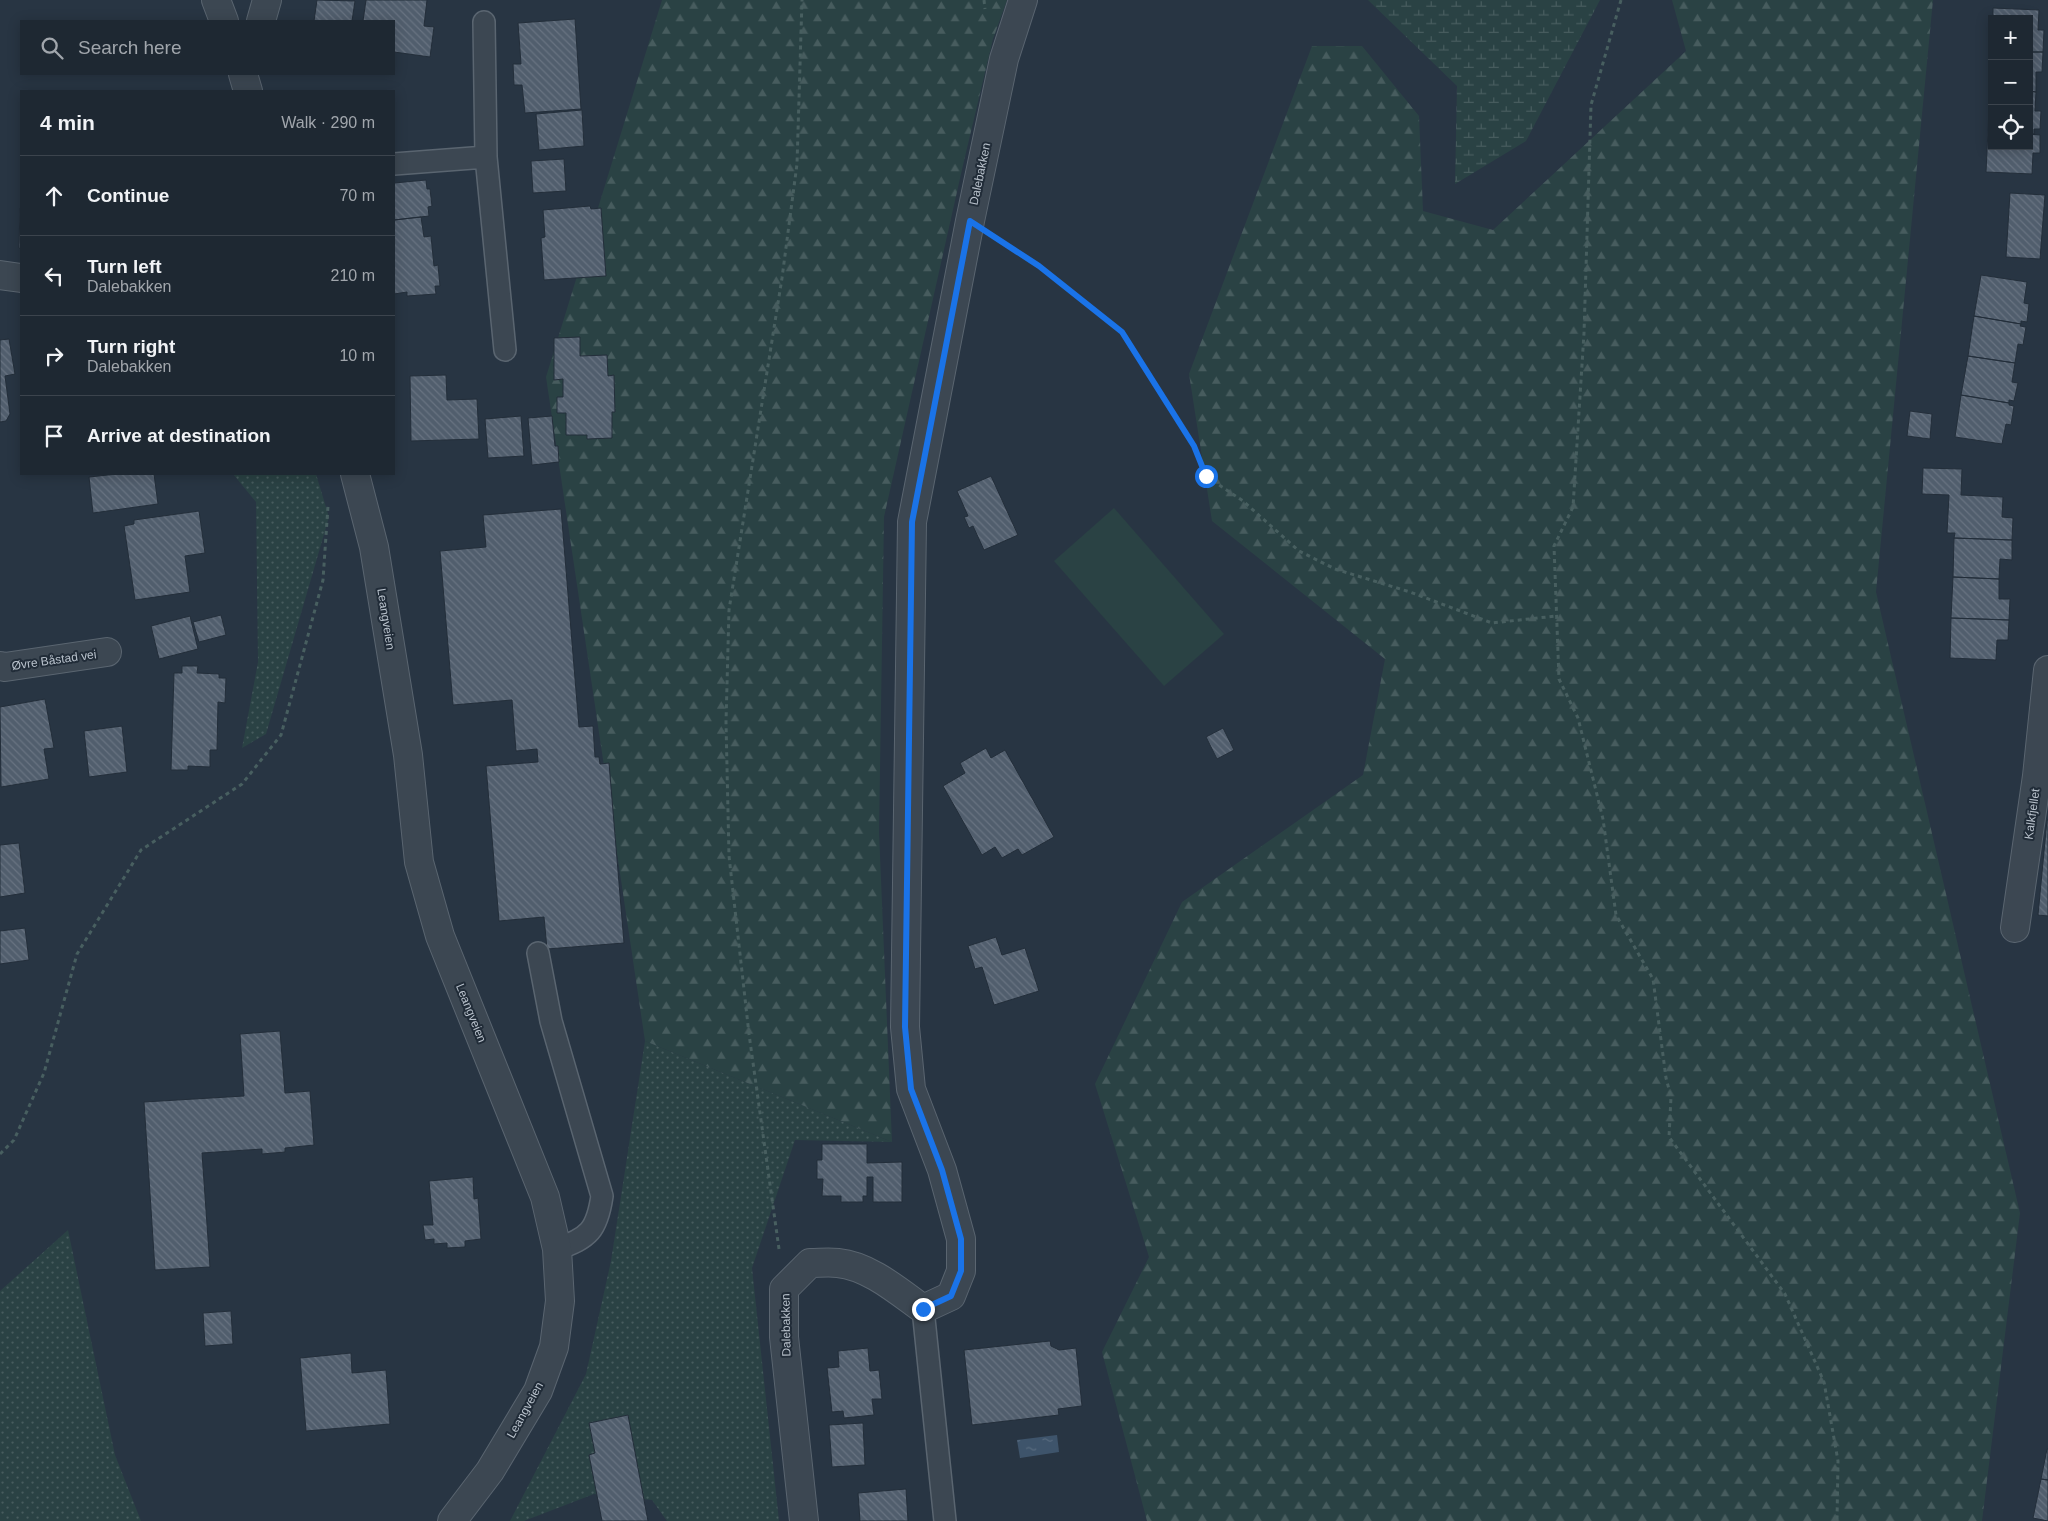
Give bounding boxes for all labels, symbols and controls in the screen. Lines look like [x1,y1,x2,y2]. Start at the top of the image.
map controls [1988,15,2033,150]
button: + [1988,15,2033,60]
search box [20,20,395,75]
icon: search [38,34,66,62]
text: Search here [78,37,182,58]
button: − [1988,60,2033,105]
button: locate [1988,105,2033,150]
text: 4 min [40,111,95,134]
text: Walk · 290 m [281,114,375,131]
street label: Dalebakken [967,142,993,206]
icon: ahead [40,182,68,210]
text: Continue [87,185,169,206]
text: 70 m [339,187,375,204]
text: Turn left [87,256,162,277]
icon: left [40,262,68,290]
text: 210 m [331,267,375,284]
text: Dalebakken [87,278,172,295]
text: Turn right [87,336,175,357]
icon: right [40,342,68,370]
text: 10 m [339,347,375,364]
text: Dalebakken [87,358,172,375]
icon: arrive [40,422,68,450]
text: Arrive at destination [87,425,271,446]
route start [1195,465,1218,488]
street label: Leangveien [374,587,398,651]
street label: Øvre Båstad vei [11,647,97,673]
street label: Kalkfjellet [2021,787,2043,840]
street label: Leangveien [453,982,489,1044]
street label: Dalebakken [778,1293,794,1357]
route end [912,1298,935,1321]
street label: Leangveien [504,1379,546,1441]

